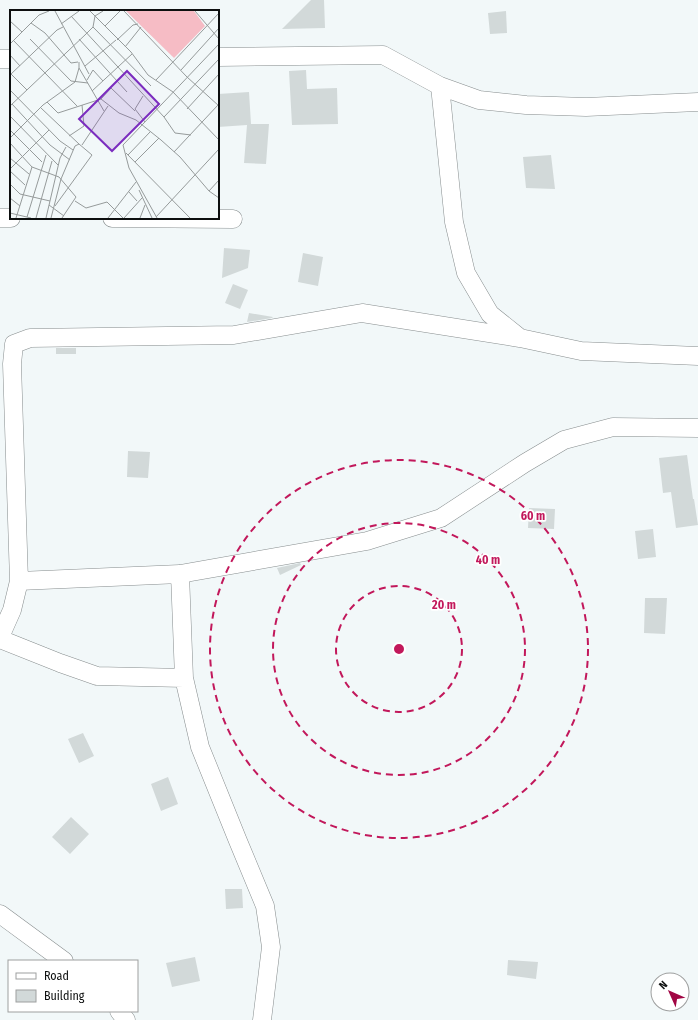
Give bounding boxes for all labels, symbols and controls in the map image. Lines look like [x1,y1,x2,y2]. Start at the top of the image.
inset map [10,10,219,219]
text: 60 m [521,509,545,523]
text: 40 m [476,553,500,567]
text: 20 m [431,598,456,612]
centre of rings [392,642,406,656]
legend [8,960,138,1012]
text: Road [44,969,69,983]
north arrow [650,972,690,1012]
text: N [656,978,670,992]
text: Building [44,989,85,1003]

